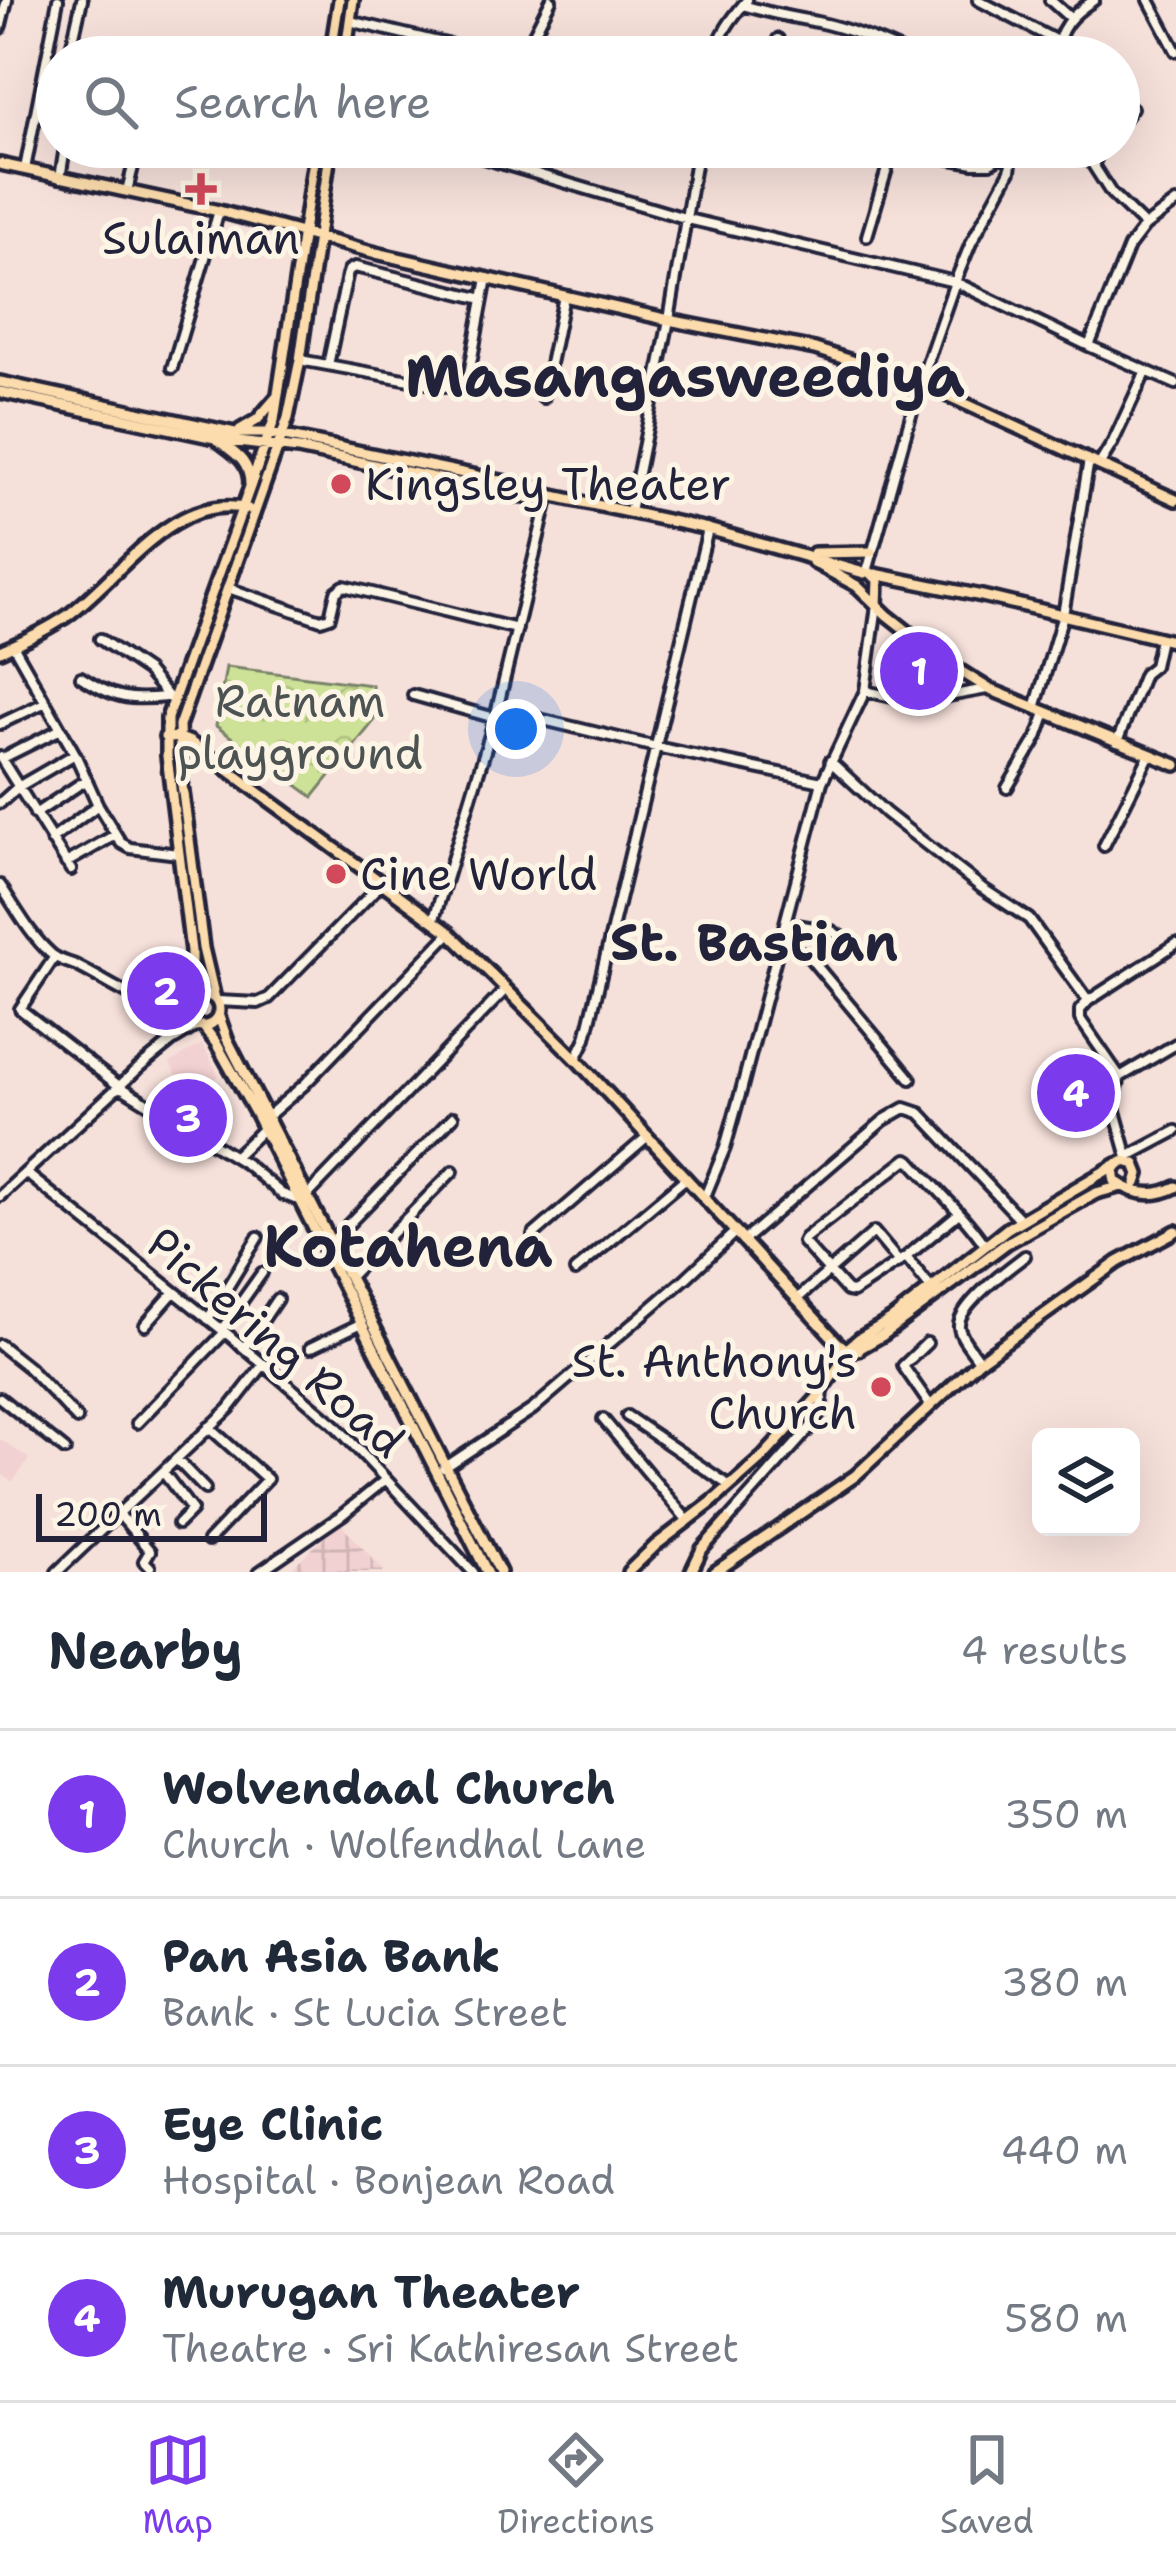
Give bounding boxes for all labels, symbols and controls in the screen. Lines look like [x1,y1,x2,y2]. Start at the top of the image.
search box [36,36,1140,168]
icon: search [78,69,144,135]
text: Search here [174,72,431,132]
marker: Sulaiman [185,173,217,205]
place label: Sulaiman [102,208,300,268]
district label: Masangasweediya [405,338,965,414]
place label: Kingsley Theater [365,454,731,514]
marker: Kingsley Theater [328,471,354,497]
pin: 1 [880,626,958,716]
park label: Ratnam playground [177,671,423,783]
your location [486,699,546,759]
place label: Cine World [360,844,597,904]
marker: Cine World [323,861,349,887]
district label: St. Bastian [610,908,898,976]
pin: 2 [127,946,205,1036]
pin: 4 [1037,1048,1115,1138]
pin: 3 [149,1073,227,1163]
district label: Kotahena [263,1208,553,1284]
street label: Pickering Road [134,1213,418,1471]
place label: St. Anthony's Church [572,1331,857,1443]
marker: St. Anthony's Church [868,1374,894,1400]
map controls [1032,1428,1140,1536]
button: layers [1032,1428,1140,1536]
scale bar [36,1488,267,1541]
text: 200 m [54,1492,162,1537]
text: Nearby [48,1616,243,1684]
text: 4 results [961,1624,1128,1676]
text: Wolvendaal Church [162,1758,615,1818]
text: 1 [78,1788,96,1840]
text: 350 m [1004,1788,1128,1840]
text: Church · Wolfendhal Lane [162,1818,646,1870]
text: Pan Asia Bank [162,1926,500,1986]
text: 2 [73,1956,101,2008]
text: 380 m [1001,1956,1128,2008]
text: Bank · St Lucia Street [162,1986,568,2038]
text: Eye Clinic [162,2094,384,2154]
text: 3 [73,2124,101,2176]
text: 440 m [1001,2124,1128,2176]
text: Hospital · Bonjean Road [162,2154,615,2206]
text: Murugan Theater [162,2262,580,2322]
text: 4 [73,2292,101,2344]
text: 580 m [1004,2292,1128,2344]
text: Theatre · Sri Kathiresan Street [162,2322,739,2374]
tab: Map [142,2427,213,2544]
tab: Directions [498,2427,655,2544]
tab: Saved [940,2427,1034,2544]

